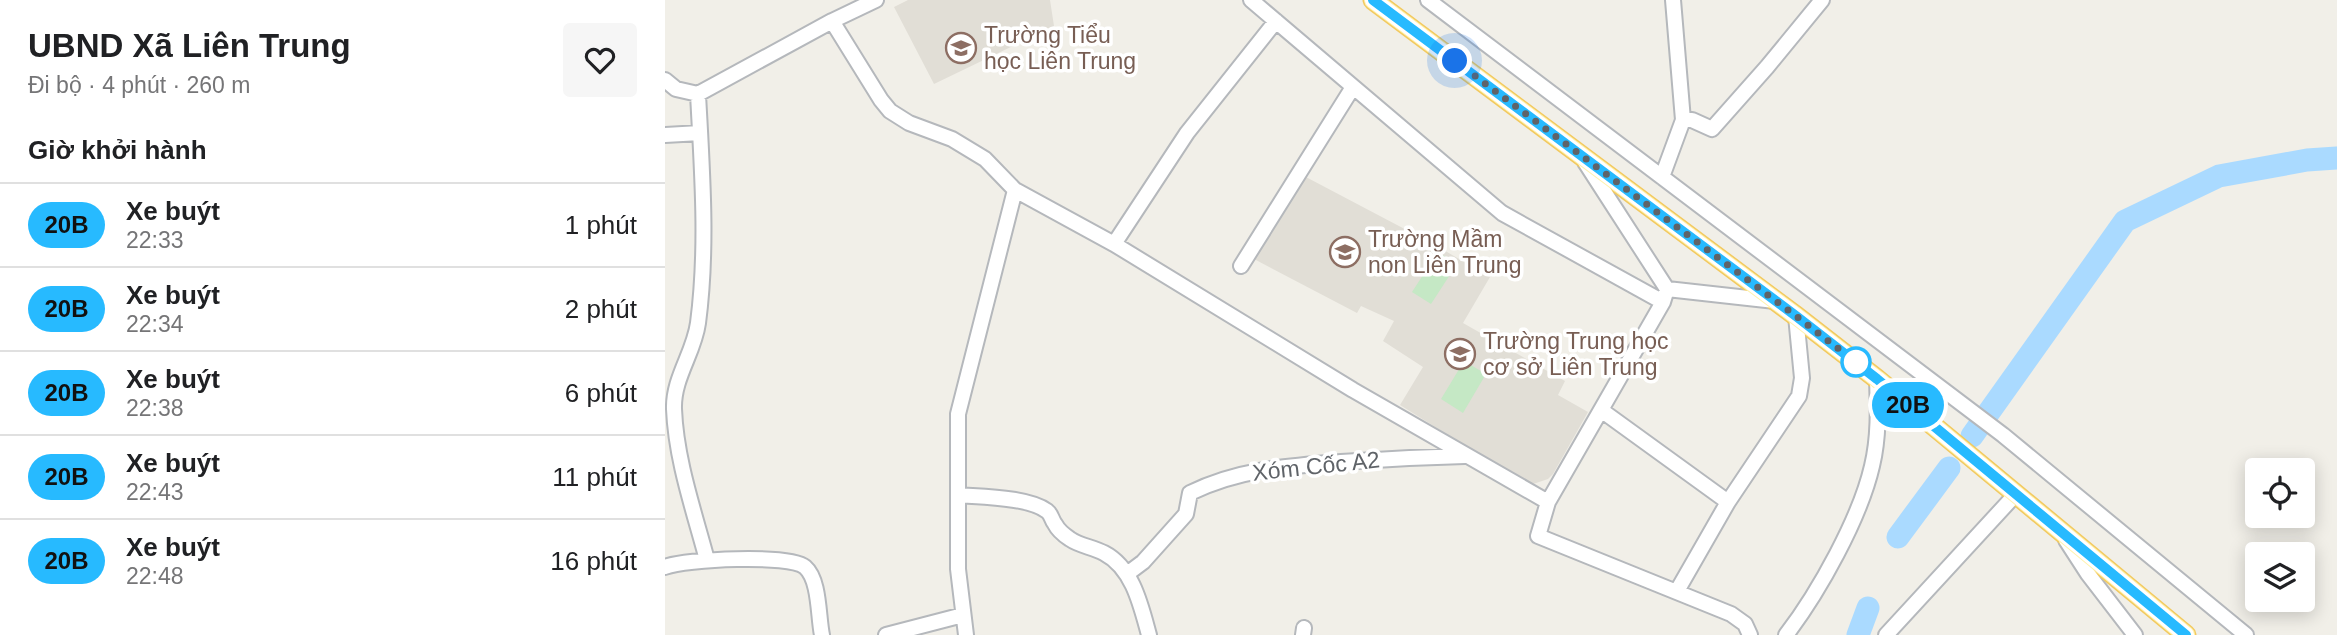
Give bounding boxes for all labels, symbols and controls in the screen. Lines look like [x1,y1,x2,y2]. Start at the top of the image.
place label: Trường Tiểu học Liên Trung [984,22,1136,74]
button: heart [563,23,637,97]
text: UBND Xã Liên Trung [28,27,351,64]
school or university icon: Trường Tiểu học Liên Trung [944,31,978,65]
your location [1437,43,1472,78]
text: Đi bộ · 4 phút · 260 m [28,72,250,98]
text: Giờ khởi hành [28,135,207,165]
text: Xe buýt [126,196,220,226]
text: 1 phút [565,210,637,240]
text: 20B [44,211,89,238]
place label: Trường Mầm non Liên Trung [1368,226,1521,278]
text: 22:33 [126,227,184,253]
school or university icon: Trường Mầm non Liên Trung [1328,235,1362,269]
text: Xe buýt [126,280,220,310]
text: 2 phút [565,294,637,324]
text: 20B [44,295,89,322]
text: 22:34 [126,311,184,337]
place label: Trường Trung học cơ sở Liên Trung [1483,328,1669,380]
school or university icon: Trường Trung học cơ sở Liên Trung [1443,337,1477,371]
unlabelled marker [1841,347,1871,377]
text: Xe buýt [126,364,220,394]
text: 6 phút [565,378,637,408]
text: 20B [44,379,89,406]
line badge: 20B [1868,382,1948,428]
text: 20B [1886,391,1930,418]
text: 22:38 [126,395,184,421]
street label: Xóm Cốc A2 [1251,446,1381,486]
text: Xe buýt [126,448,220,478]
map controls [2245,458,2315,612]
button: locate [2245,458,2315,528]
text: 11 phút [552,462,637,492]
text: 20B [44,463,89,490]
text: 22:43 [126,479,184,505]
text: Xe buýt [126,532,220,562]
button: layers [2245,542,2315,612]
text: 16 phút [550,546,637,576]
text: 20B [44,547,89,574]
text: 22:48 [126,563,184,589]

